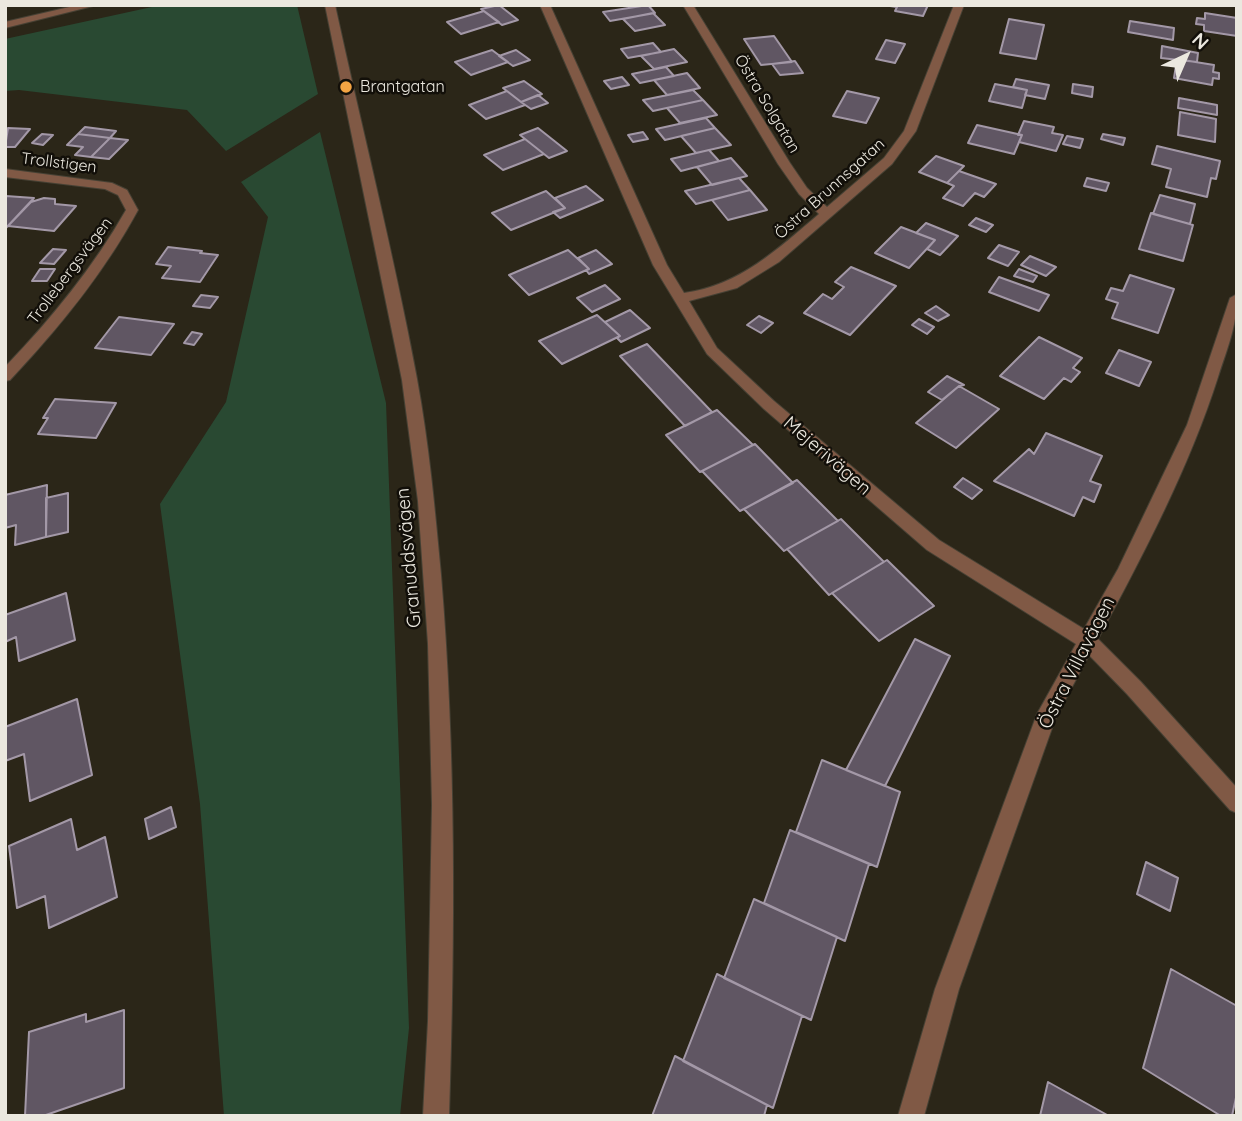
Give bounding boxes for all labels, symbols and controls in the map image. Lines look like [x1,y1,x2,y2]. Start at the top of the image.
north arrow [1151,21,1221,91]
text: N [1187,27,1214,54]
street label: Östra Solgatan [730,51,804,157]
place label: Brantgatan [360,77,445,97]
marker: Brantgatan [338,79,354,95]
street label: Östra Brunnsgatan [771,135,889,243]
street label: Trollstigen [20,149,98,177]
street label: Trollebergsvägen [24,214,116,328]
street label: Mejerivägen [779,412,875,500]
street label: Granuddsvägen [392,487,426,629]
street label: Östra Villavägen [1034,593,1120,733]

